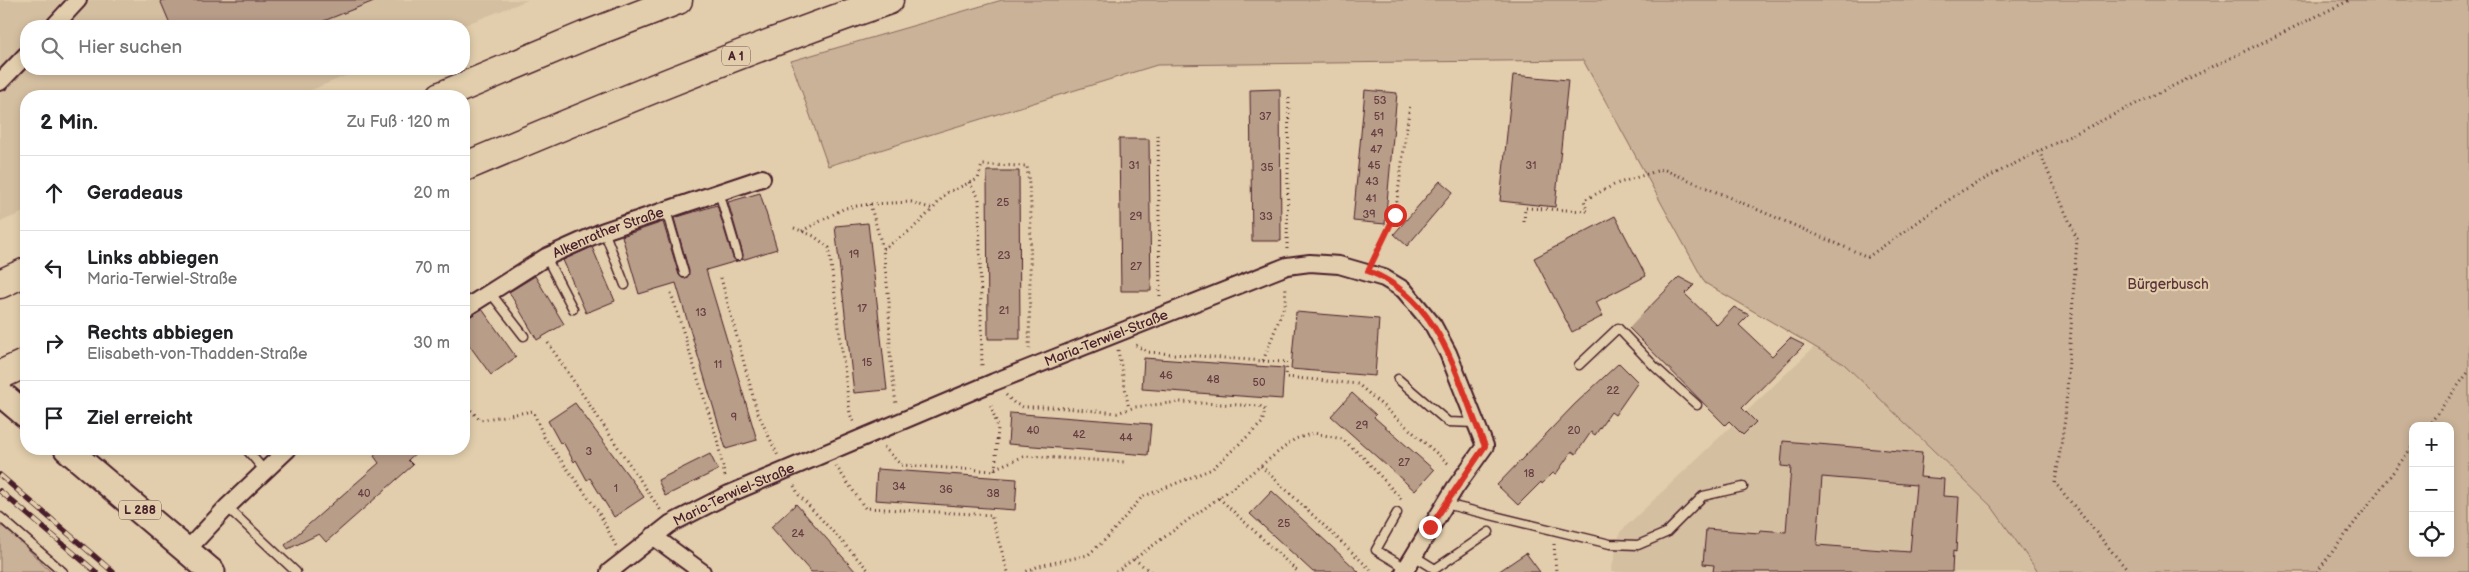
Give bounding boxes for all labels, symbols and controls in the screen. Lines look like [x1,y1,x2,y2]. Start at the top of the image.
search box [20,20,470,75]
icon: search [38,34,66,62]
text: Hier suchen [78,36,182,59]
road number: A 1 [722,46,750,66]
house number: 53 [1373,94,1387,107]
text: 2 Min. [40,110,98,135]
house number: 37 [1259,110,1272,123]
house number: 51 [1374,110,1384,123]
text: Zu Fuß · 120 m [347,113,450,132]
house number: 49 [1370,127,1384,140]
house number: 47 [1370,143,1383,156]
house number: 31 [1128,159,1140,172]
house number: 45 [1367,159,1381,172]
house number: 31 [1525,159,1537,172]
house number: 35 [1260,161,1274,174]
house number: 43 [1365,175,1379,188]
icon: ahead [40,179,68,207]
text: Geradeaus [87,182,183,205]
text: 20 m [414,184,450,203]
house number: 41 [1366,192,1376,205]
house number: 25 [997,196,1009,209]
street label: Alkenrather Straße [550,203,666,261]
route start [1384,204,1407,227]
house number: 39 [1362,208,1376,221]
house number: 29 [1130,210,1142,223]
house number: 33 [1259,210,1273,223]
text: Links abbiegen [87,247,219,270]
house number: 19 [849,248,859,261]
house number: 23 [997,249,1011,262]
icon: left [40,254,68,282]
text: 70 m [415,259,450,278]
house number: 27 [1130,260,1143,273]
text: Maria-Terwiel-Straße [87,270,237,289]
park label: Bürgerbusch [2127,276,2209,293]
house number: 17 [857,302,867,315]
house number: 21 [999,304,1009,317]
house number: 13 [695,306,707,319]
street label: Maria-Terwiel-Straße [1042,306,1170,370]
text: Rechts abbiegen [87,322,234,345]
icon: right [40,329,68,357]
text: 30 m [413,334,450,353]
text: Elisabeth-von-Thadden-Straße [87,345,307,364]
house number: 15 [862,356,872,369]
house number: 11 [714,358,722,371]
house number: 46 [1159,369,1173,382]
house number: 48 [1206,373,1220,386]
house number: 50 [1253,376,1266,389]
house number: 22 [1607,384,1620,397]
icon: arrive [40,404,68,432]
text: Ziel erreicht [87,407,193,430]
house number: 9 [731,411,737,424]
house number: 29 [1356,419,1368,432]
map controls [2409,422,2454,557]
button: + [2409,422,2454,467]
house number: 40 [1026,424,1040,437]
house number: 20 [1568,424,1581,437]
house number: 42 [1072,428,1086,441]
house number: 44 [1119,431,1133,444]
house number: 3 [586,445,593,458]
house number: 27 [1398,456,1411,469]
street label: Maria-Terwiel-Straße [670,459,797,529]
house number: 18 [1524,467,1534,480]
button: − [2409,467,2454,512]
house number: 34 [892,480,906,493]
house number: 1 [614,482,618,495]
house number: 36 [939,483,953,496]
house number: 40 [357,487,371,500]
house number: 38 [986,487,1000,500]
road number: L 288 [119,500,161,520]
button: locate [2409,512,2454,557]
route end [1419,516,1442,539]
house number: 25 [1278,517,1290,530]
house number: 24 [791,527,805,540]

